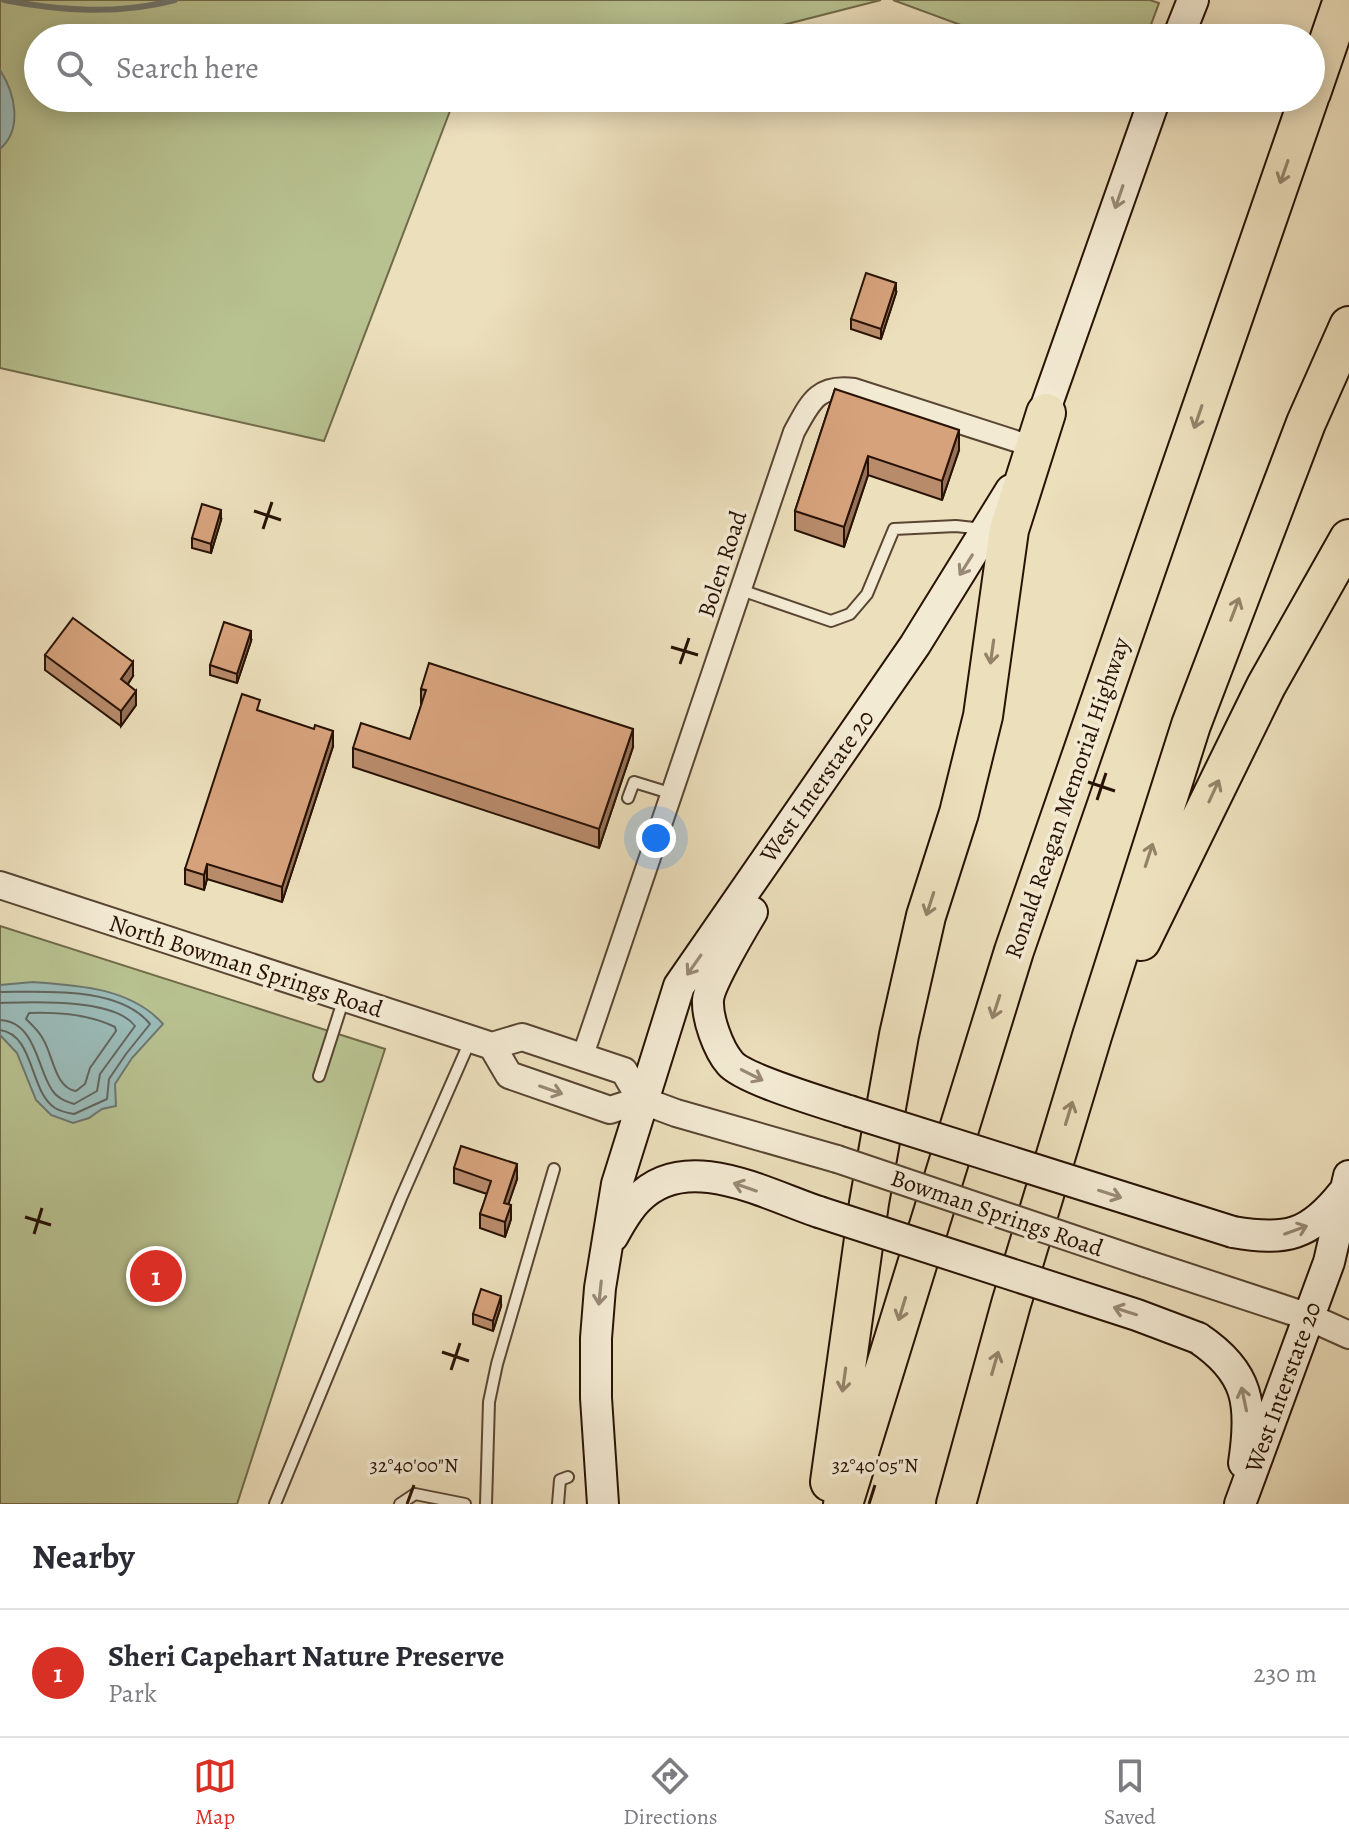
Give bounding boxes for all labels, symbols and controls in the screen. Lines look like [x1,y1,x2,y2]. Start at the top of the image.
search box [24,24,1325,112]
icon: search [52,46,96,90]
text: Search here [116,48,259,88]
one-way arrow [1275,159,1290,184]
one-way arrow [1111,184,1126,209]
one-way arrow [1190,404,1205,429]
street label: Bolen Road [690,506,754,622]
one-way arrow [958,553,974,576]
one-way arrow [1229,597,1243,622]
street label: Ronald Reagan Memorial Highway [997,633,1137,963]
one-way arrow [984,639,999,664]
street label: West Interstate 20 [752,703,882,869]
one-way arrow [1207,779,1222,803]
your location [636,818,676,858]
one-way arrow [1143,842,1158,867]
one-way arrow [922,890,937,916]
street label: North Bowman Springs Road [105,907,387,1025]
one-way arrow [686,953,702,975]
one-way arrow [987,995,1002,1020]
one-way arrow [740,1068,764,1083]
one-way arrow [538,1083,563,1098]
one-way arrow [1062,1101,1077,1127]
street label: Bowman Springs Road [887,1162,1108,1264]
one-way arrow [733,1178,758,1193]
one-way arrow [1098,1187,1123,1202]
one-way arrow [1283,1221,1308,1236]
pin: 1 [130,1246,182,1306]
one-way arrow [593,1279,608,1306]
one-way arrow [894,1296,909,1322]
street label: West Interstate 20 [1237,1297,1329,1478]
one-way arrow [1112,1302,1137,1317]
one-way arrow [988,1350,1003,1376]
one-way arrow [837,1366,852,1393]
one-way arrow [1236,1387,1251,1413]
text: 32°40'00"N [370,1452,458,1479]
text: 32°40'05"N [832,1452,918,1479]
text: Nearby [32,1533,135,1580]
text: Sheri Capehart Nature Preserve [108,1636,504,1676]
text: 1 [53,1656,63,1691]
text: 230 m [1253,1656,1317,1691]
text: Park [108,1676,157,1711]
tab: Map [193,1754,237,1832]
tab: Directions [623,1754,718,1832]
tab: Saved [1104,1754,1156,1832]

